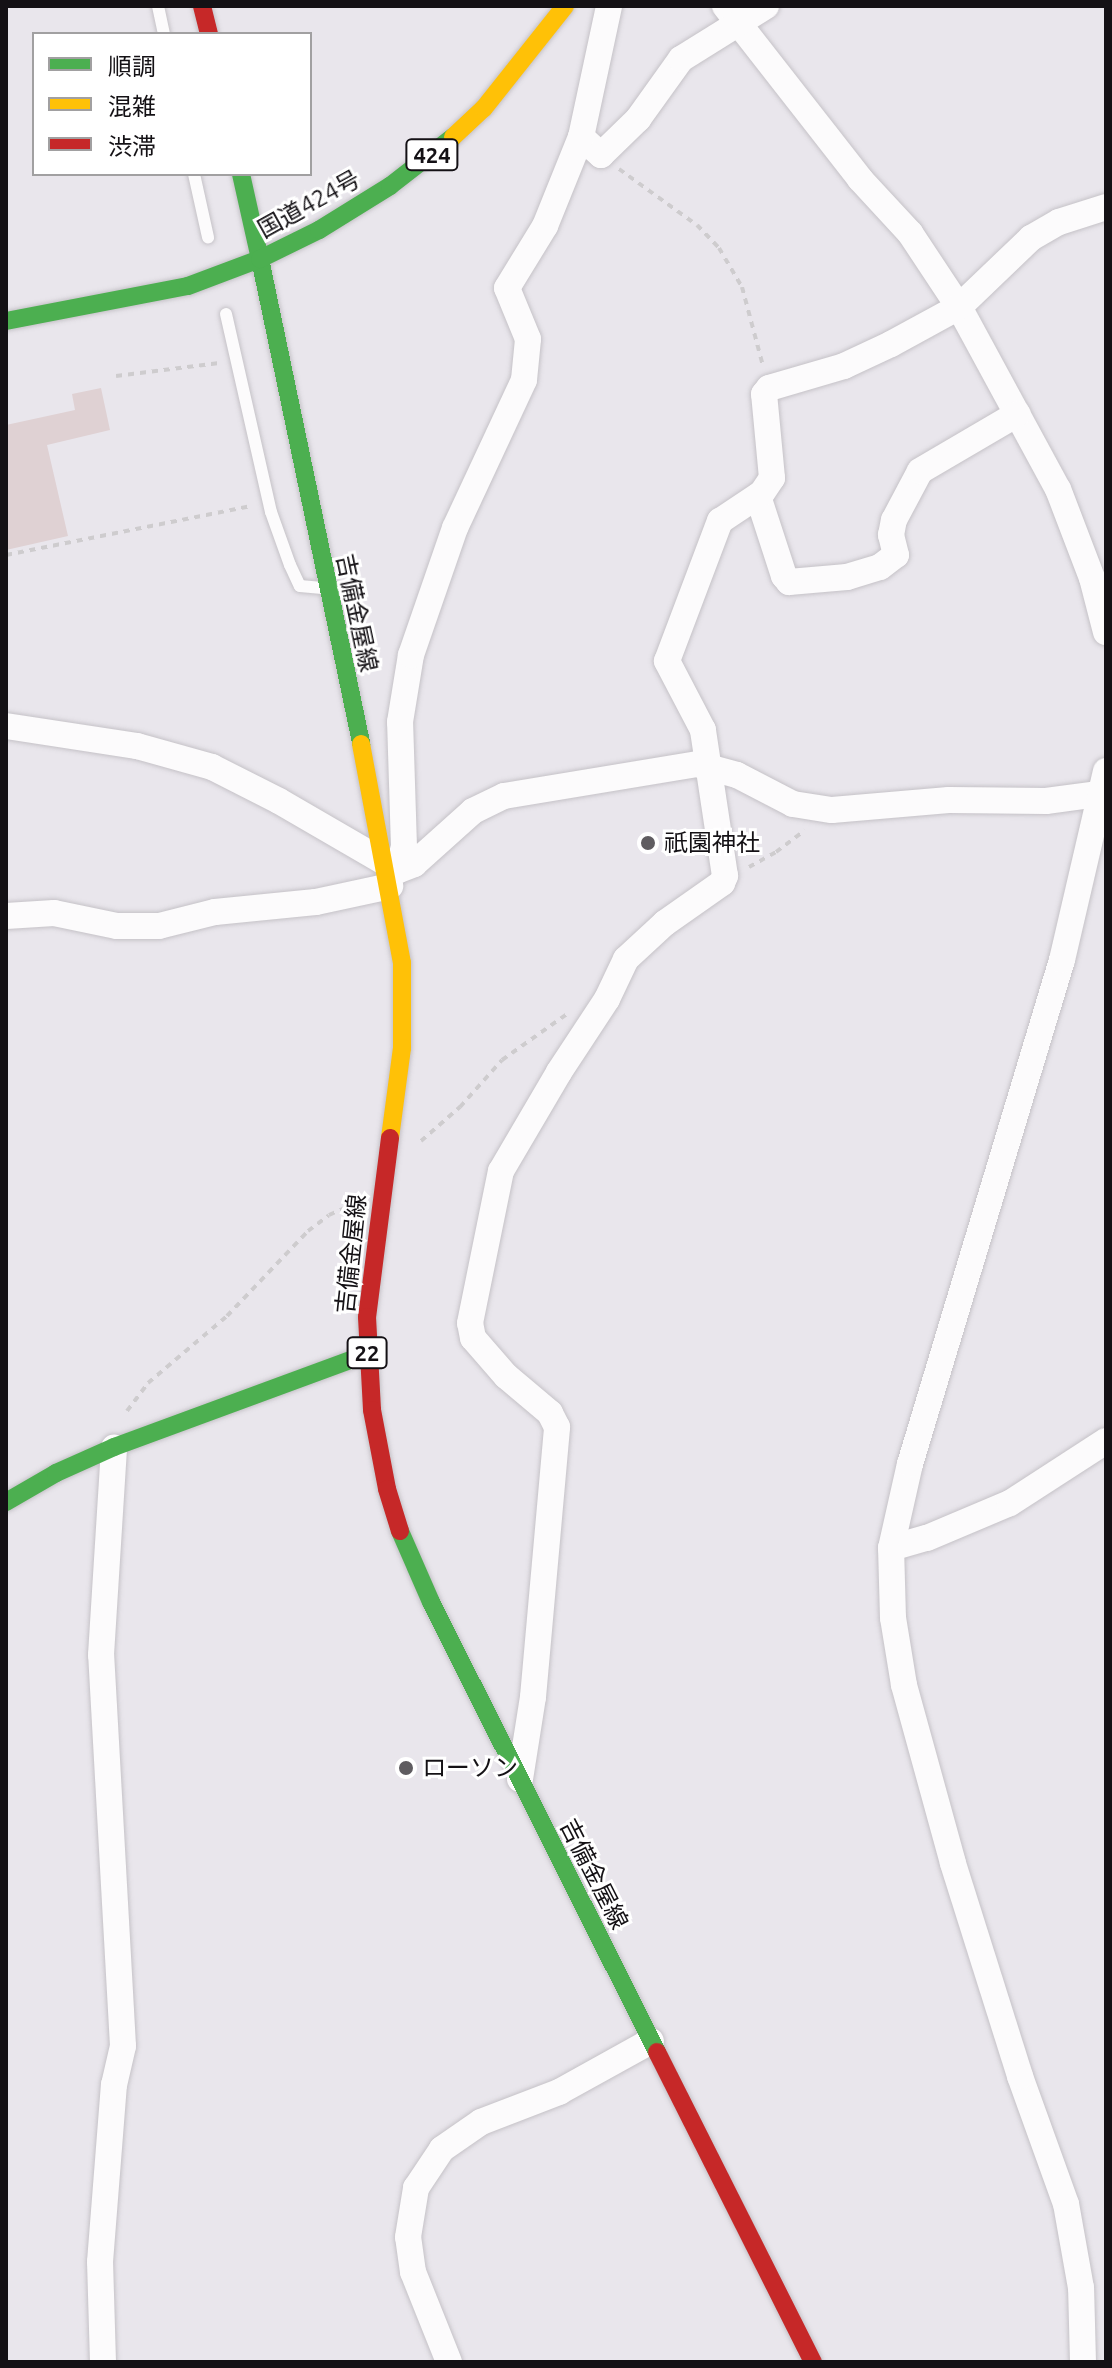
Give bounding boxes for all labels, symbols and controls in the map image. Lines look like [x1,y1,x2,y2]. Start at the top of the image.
legend [32,32,312,176]
text: 順調 [108,53,156,80]
text: 混雑 [108,93,156,120]
text: 渋滞 [108,133,156,160]
road number: 424 [404,137,460,173]
street label: 国道424号 [253,164,365,244]
street label: 吉備金屋線 [330,551,384,675]
place label: 祇園神社 [664,829,760,857]
marker: 祇園神社 [639,834,657,852]
street label: 吉備金屋線 [330,1193,372,1315]
road number: 22 [345,1335,389,1371]
place label: ローソン [422,1754,518,1782]
marker: ローソン [397,1759,415,1777]
street label: 吉備金屋線 [554,1814,634,1934]

